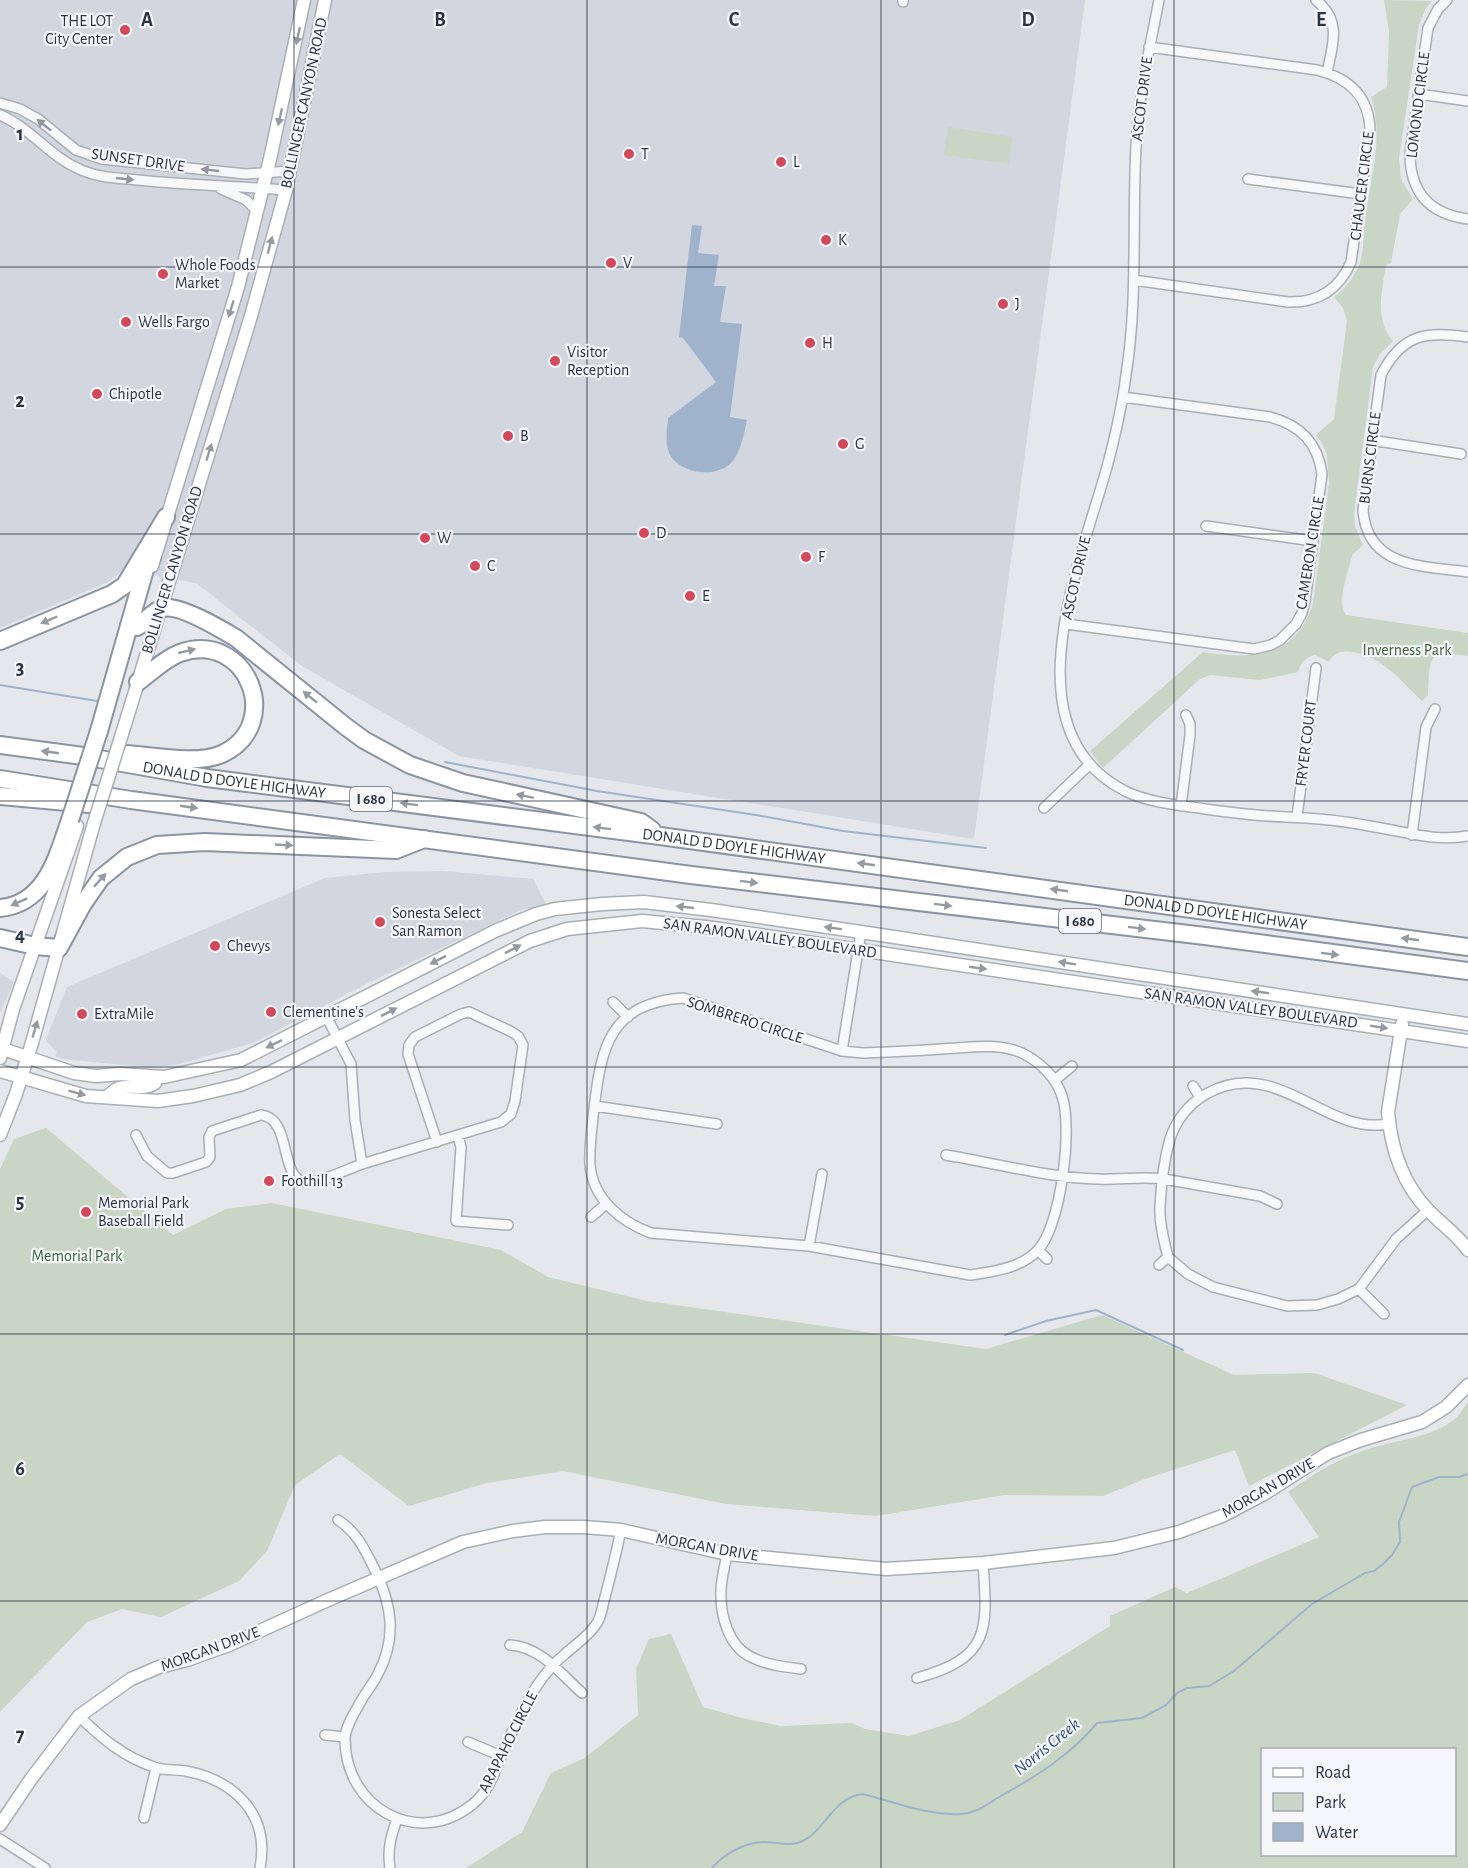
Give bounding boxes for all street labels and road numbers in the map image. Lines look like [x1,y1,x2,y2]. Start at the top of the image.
street label: BOLLINGER CANYON ROAD [278,16,330,190]
street label: LOMOND CIRCLE [1404,51,1432,159]
street label: ASCOT DRIVE [1129,56,1155,142]
street label: CHAUCER CIRCLE [1347,130,1377,241]
street label: SUNSET DRIVE [90,146,186,175]
street label: BURNS CIRCLE [1356,411,1384,505]
street label: BOLLINGER CANYON ROAD [139,484,205,656]
street label: CAMERON CIRCLE [1293,495,1327,611]
street label: ASCOT DRIVE [1059,534,1093,621]
street label: FRYER COURT [1293,698,1319,787]
street label: DONALD D DOYLE HIGHWAY [141,759,327,801]
road number: I 680 [350,787,392,811]
street label: DONALD D DOYLE HIGHWAY [641,826,827,867]
street label: DONALD D DOYLE HIGHWAY [1123,892,1309,933]
road number: I 680 [1059,909,1101,933]
street label: SAN RAMON VALLEY BOULEVARD [662,915,878,961]
street label: SAN RAMON VALLEY BOULEVARD [1143,985,1359,1031]
street label: SOMBRERO CIRCLE [685,994,805,1046]
street label: MORGAN DRIVE [1219,1455,1317,1521]
street label: MORGAN DRIVE [654,1530,760,1564]
street label: MORGAN DRIVE [158,1624,262,1674]
street label: ARAPAHO CIRCLE [476,1688,541,1795]

